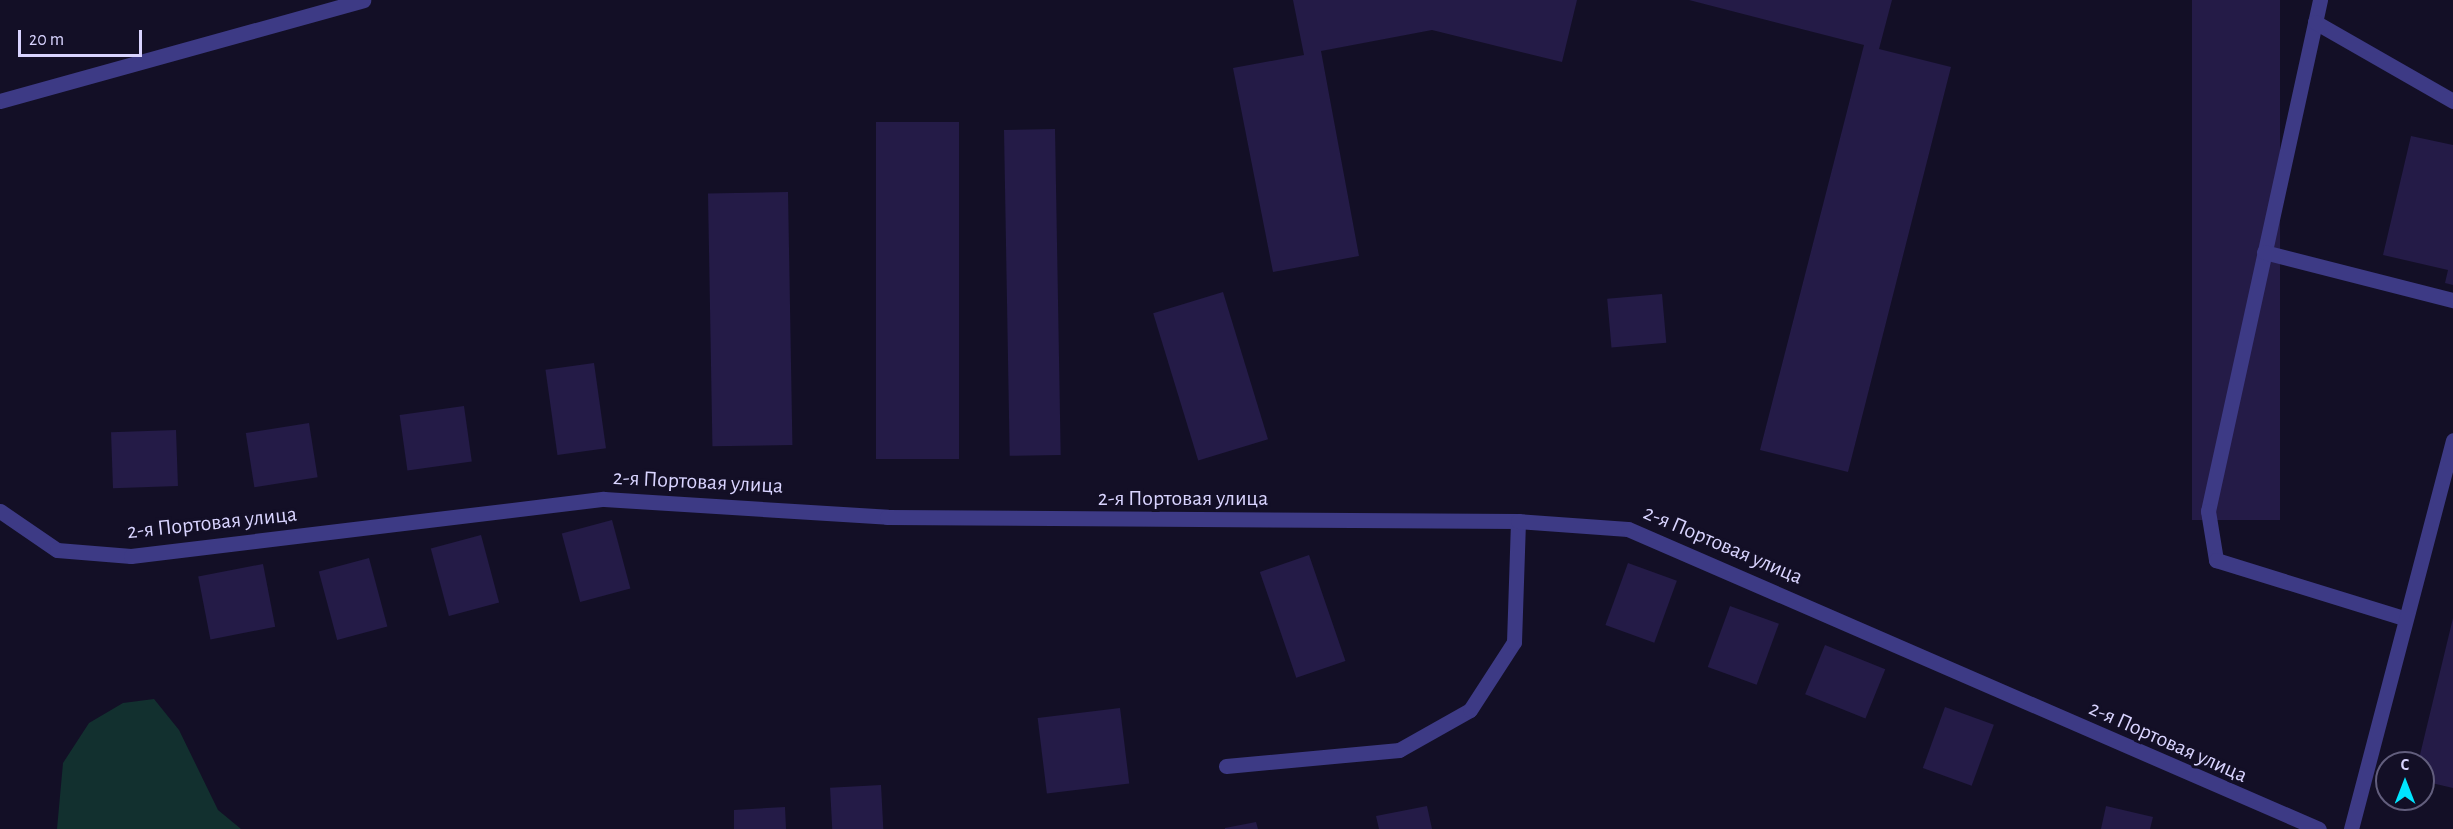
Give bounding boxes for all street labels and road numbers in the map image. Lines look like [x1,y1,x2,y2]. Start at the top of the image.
street label: 2-я Портовая улица [612,464,784,500]
street label: 2-я Портовая улица [1098,486,1268,512]
street label: 2-я Портовая улица [1639,500,1807,590]
street label: 2-я Портовая улица [126,501,298,545]
street label: 2-я Портовая улица [2085,695,2251,789]

